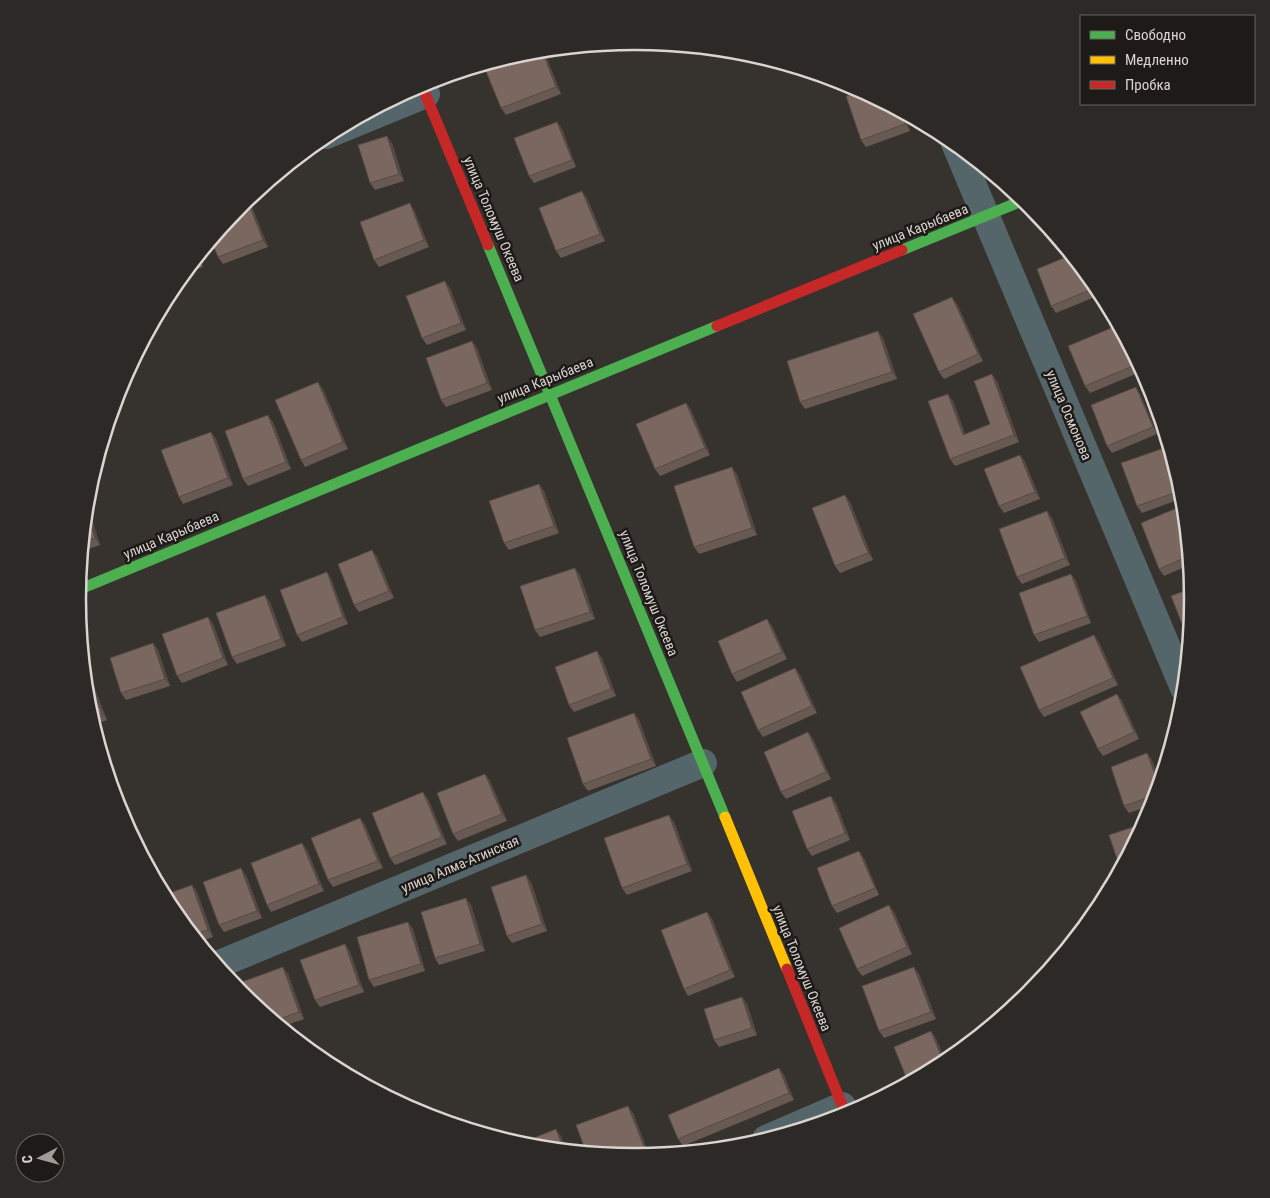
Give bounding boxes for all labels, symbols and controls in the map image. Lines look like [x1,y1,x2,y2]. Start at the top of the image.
legend [1080,15,1255,105]
text: Свободно [1125,26,1186,44]
text: Медленно [1125,51,1189,69]
text: Пробка [1125,76,1171,94]
street label: улица Толомуш Океева [460,154,528,284]
street label: улица Карыбаева [870,200,970,254]
street label: улица Карыбаева [495,353,595,407]
street label: улица Осмонова [1043,368,1095,462]
street label: улица Карыбаева [121,508,221,562]
street label: улица Толомуш Океева [616,528,682,658]
street label: улица Алма-Атинская [399,832,521,896]
street label: улица Толомуш Океева [769,903,835,1033]
north arrow [15,1133,65,1183]
text: С [19,1155,35,1164]

